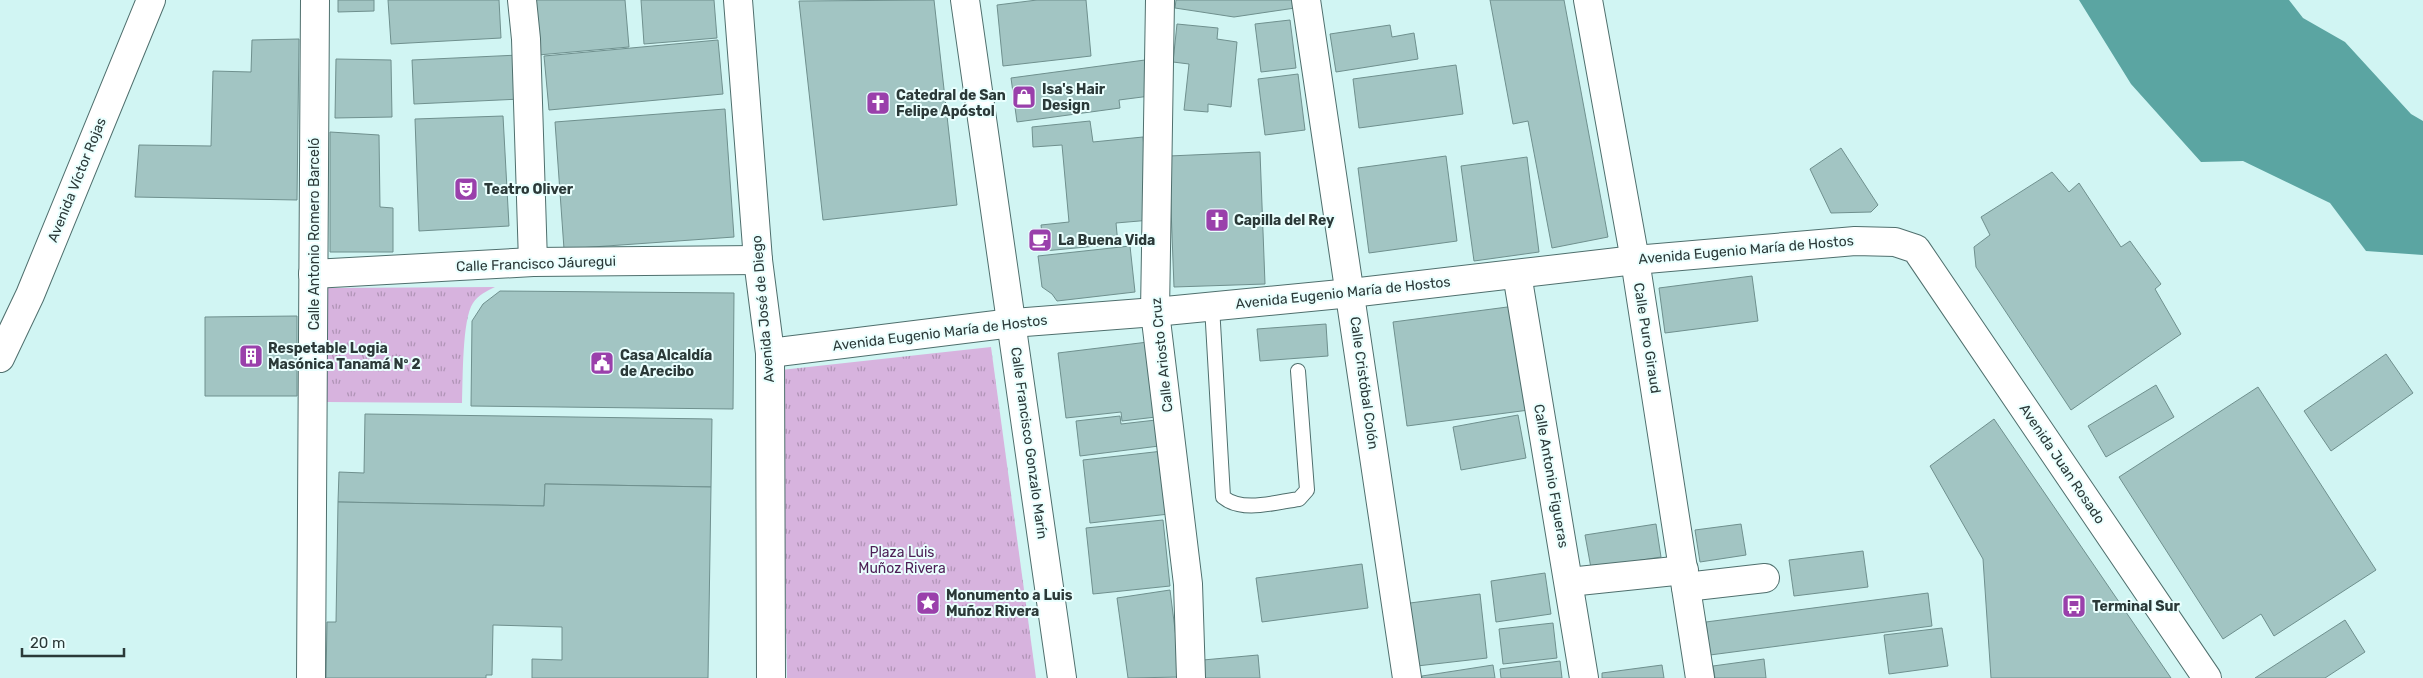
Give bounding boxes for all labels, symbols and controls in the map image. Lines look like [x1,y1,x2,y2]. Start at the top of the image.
place label: Isa's Hair Design [1042,81,1106,114]
shop icon: Isa's Hair Design [1011,84,1037,110]
place label: Catedral de San Felipe Apóstol [896,87,1006,120]
church icon: Catedral de San Felipe Apóstol [865,90,891,116]
street label: Avenida Víctor Rojas [44,115,110,245]
street label: Calle Antonio Romero Barceló [306,138,323,330]
theatre icon: Teatro Oliver [453,176,479,202]
place label: Teatro Oliver [484,181,574,198]
church icon: Capilla del Rey [1204,207,1230,233]
place label: Capilla del Rey [1234,212,1335,229]
cafe icon: La Buena Vida [1027,227,1053,253]
place label: La Buena Vida [1058,232,1155,249]
street label: Avenida Eugenio María de Hostos [1638,232,1854,268]
street label: Avenida José de Diego [748,235,778,383]
street label: Calle Francisco Jáuregui [456,253,616,275]
street label: Avenida Eugenio María de Hostos [1235,273,1451,313]
street label: Calle Puro Giraud [1630,281,1664,395]
street label: Calle Ariosto Cruz [1148,297,1176,413]
street label: Avenida Eugenio María de Hostos [832,311,1048,355]
street label: Calle Cristóbal Colón [1346,315,1382,451]
place label: Respetable Logia Masónica Tanamá Nº 2 [268,340,421,373]
building icon: Respetable Logia Masónica Tanamá Nº 2 [238,343,264,369]
street label: Calle Francisco Gonzalo Marín [1007,346,1051,540]
place label: Casa Alcaldía de Arecibo [620,347,712,380]
public building icon: Casa Alcaldía de Arecibo [589,350,615,376]
street label: Avenida Juan Rosado [2016,401,2108,527]
street label: Calle Antonio Figueras [1530,403,1572,549]
park label: Plaza Luis Muñoz Rivera [858,544,946,577]
place label: Monumento a Luis Muñoz Rivera [946,587,1073,620]
place icon: Monumento a Luis Muñoz Rivera [915,590,941,616]
bus stop icon: Terminal Sur [2061,593,2087,619]
place label: Terminal Sur [2092,598,2181,615]
scale bar [22,626,125,658]
text: 20 m [30,634,65,652]

